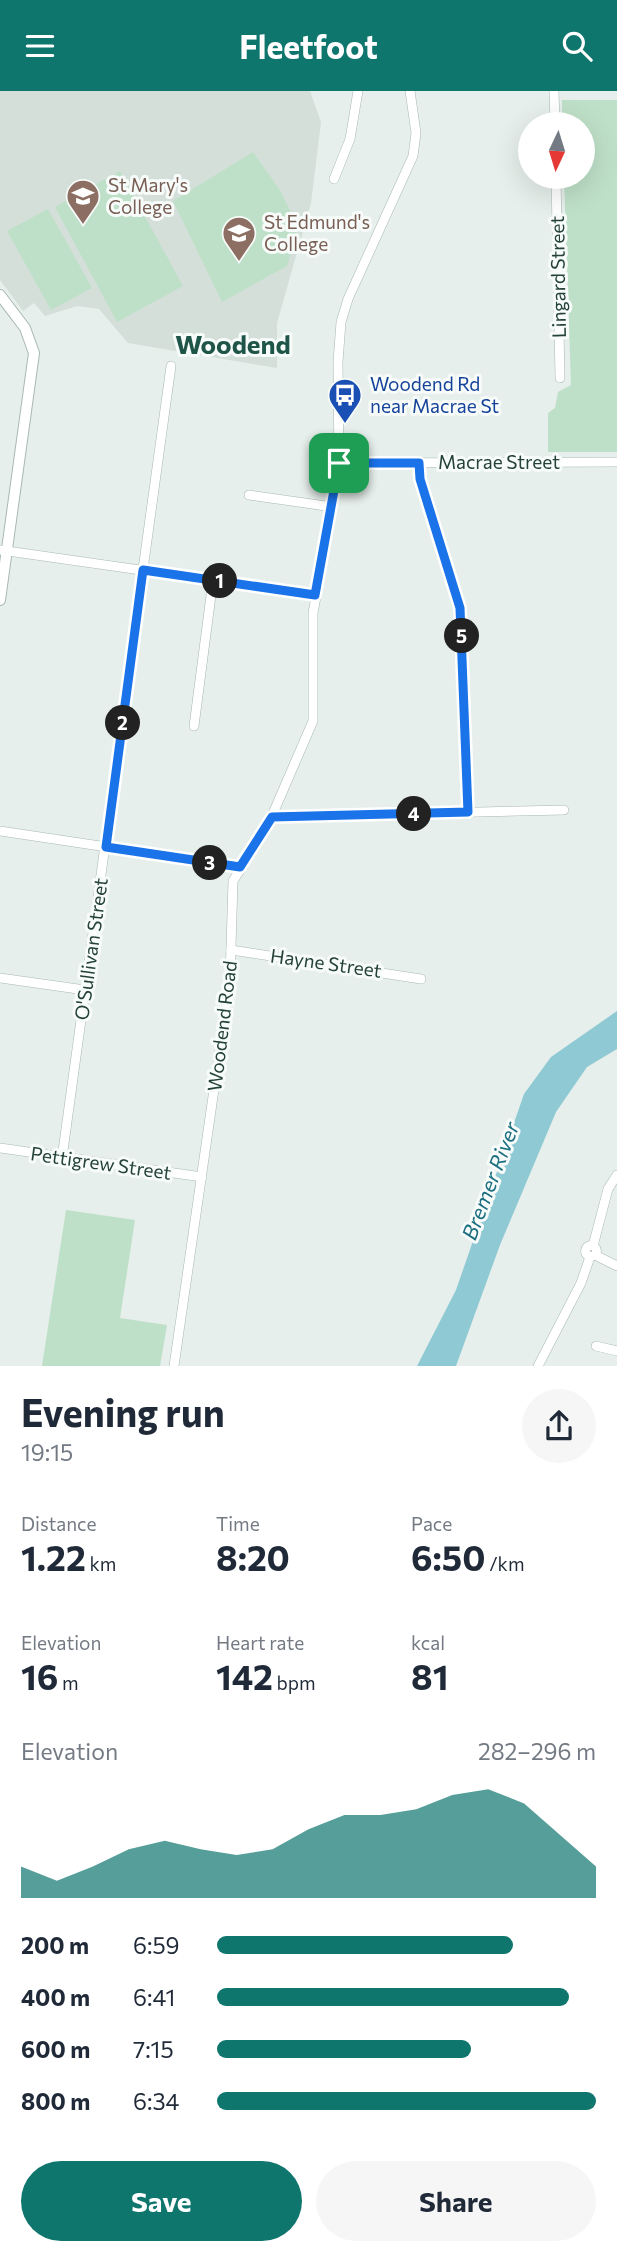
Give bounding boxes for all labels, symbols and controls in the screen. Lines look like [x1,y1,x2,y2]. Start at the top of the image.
text: Fleetfoot [239,26,378,66]
icon: menu [21,27,59,65]
icon: search [558,27,596,65]
north arrow [518,112,595,189]
map controls [518,112,595,189]
place label: St Mary's College [108,173,188,218]
school or university icon: St Mary's College [64,177,102,226]
place label: St Edmund's College [264,210,370,255]
school or university icon: St Edmund's College [220,214,258,263]
street label: Lingard Street [545,215,570,338]
district label: Woodend [175,328,291,359]
place label: Woodend Rd near Macrae St [370,372,499,417]
bus stop icon: Woodend Rd near Macrae St [326,376,364,425]
pin [309,433,369,493]
icon: arrive [320,444,358,482]
street label: Macrae Street [438,450,560,473]
pin: 1 [202,563,238,599]
text: 1 [215,569,224,592]
pin: 5 [444,619,480,653]
text: 5 [456,624,467,647]
pin: 2 [106,705,140,741]
text: 2 [117,711,128,734]
pin: 4 [396,797,432,831]
text: 4 [408,802,419,825]
pin: 3 [192,845,228,881]
text: 3 [204,851,215,874]
street label: O'Sullivan Street [69,876,112,1022]
street label: Hayne Street [269,943,383,982]
street label: Woodend Road [202,959,241,1093]
water label: Bremer River [456,1118,524,1243]
street label: Pettigrew Street [29,1141,173,1184]
text: Evening run [21,1388,225,1435]
button: share [522,1389,596,1463]
text: 19:15 [21,1438,73,1466]
text: Distance [21,1512,97,1535]
text: Time [216,1512,260,1535]
text: Pace [411,1512,452,1535]
text: 1.22 [21,1535,86,1578]
text: 8:20 [216,1535,290,1578]
text: 6:50 [411,1535,486,1578]
text: km [86,1552,116,1575]
text: /km [486,1552,525,1575]
text: Elevation [21,1631,101,1654]
text: Heart rate [216,1631,304,1654]
text: kcal [411,1631,445,1654]
text: 16 [21,1654,58,1697]
text: 142 [216,1654,273,1697]
text: 81 [411,1654,449,1697]
text: m [58,1671,79,1694]
text: bpm [273,1671,316,1694]
text: Elevation [21,1737,118,1765]
text: 282–296 m [478,1737,596,1765]
text: 200 m [21,1931,89,1959]
text: 6:59 [133,1931,180,1959]
text: 400 m [21,1983,90,2011]
text: 6:41 [133,1983,175,2011]
text: 600 m [21,2035,90,2063]
text: 7:15 [133,2035,174,2063]
text: 800 m [21,2087,90,2115]
text: 6:34 [133,2087,179,2115]
button: Save [21,2161,302,2241]
button: Share [316,2161,596,2241]

